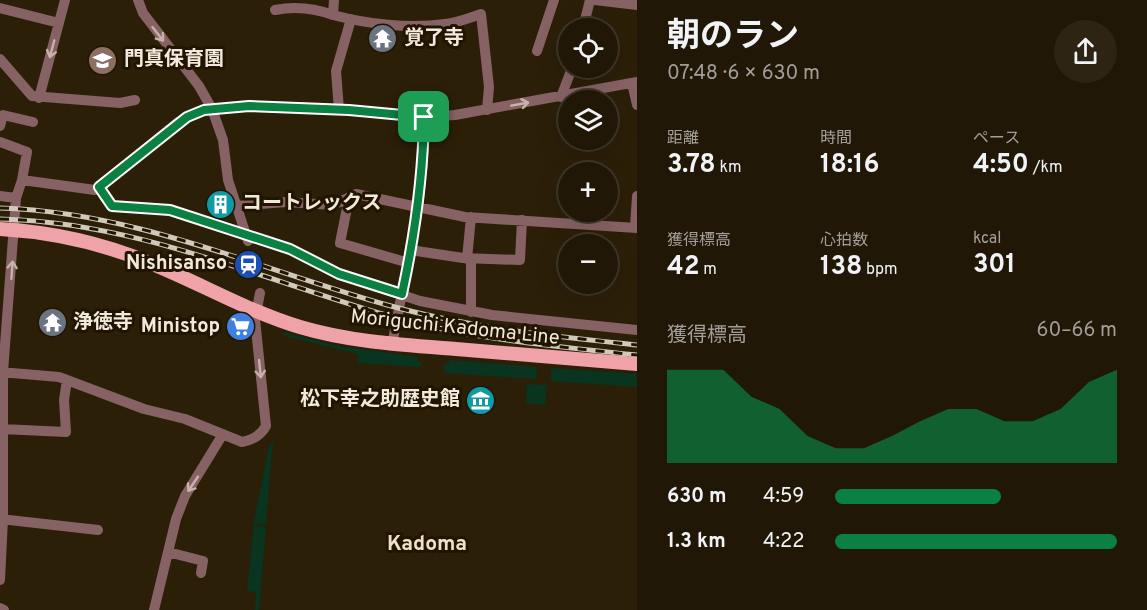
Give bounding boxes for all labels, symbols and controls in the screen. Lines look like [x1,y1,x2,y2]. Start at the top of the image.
text: 朝のラン [667,17,799,59]
map controls [558,18,618,294]
button: locate [558,18,618,78]
button: share [1054,20,1117,83]
temple icon: 覚了寺 [367,23,399,55]
one-way arrow [151,26,164,42]
place label: 覚了寺 [404,26,464,52]
one-way arrow [46,39,57,58]
school or university icon: 門真保育園 [87,44,119,76]
place label: 門真保育園 [124,47,224,73]
text: 07:48 · 6 × 630 m [667,61,820,87]
button: layers [558,90,618,150]
pin [398,91,449,142]
one-way arrow [510,99,530,110]
icon: arrive [407,100,440,133]
text: 距離 [667,129,699,149]
text: 時間 [820,129,852,149]
text: ペース [973,129,1020,149]
text: 3.78 [667,149,716,182]
text: 18:16 [820,149,879,182]
text: 4:50 [973,149,1029,182]
text: km [716,158,742,178]
text: /km [1029,158,1063,178]
button: + [558,162,618,222]
building icon: コートレックス [205,188,237,220]
place label: コートレックス [242,191,381,217]
text: kcal [973,229,1001,249]
text: 獲得標高 [667,231,731,251]
text: 心拍数 [820,231,868,251]
button: − [558,234,618,294]
station icon: Nishisanso [232,248,264,280]
text: 301 [973,249,1016,282]
place label: Nishisanso [126,251,227,277]
text: 42 [667,251,700,284]
text: 138 [820,251,862,284]
text: m [700,260,717,280]
text: bpm [862,260,898,280]
one-way arrow [7,261,18,281]
street label: Moriguchi Kadoma Line [349,304,561,352]
temple icon: 浄徳寺 [36,307,68,339]
place label: 浄徳寺 [73,310,133,336]
supermarket icon: Ministop [225,311,257,343]
place label: Ministop [141,314,220,340]
text: 60–66 m [1037,318,1117,344]
text: 獲得標高 [667,323,747,349]
one-way arrow [255,359,266,379]
museum icon: 松下幸之助歴史館 [465,384,497,416]
place label: 松下幸之助歴史館 [300,387,460,413]
one-way arrow [187,475,199,491]
text: 630 m [667,484,727,510]
text: 4:59 [763,484,804,510]
text: 1.3 km [667,529,726,555]
text: 4:22 [763,529,804,555]
district label: Kadoma [387,531,467,558]

